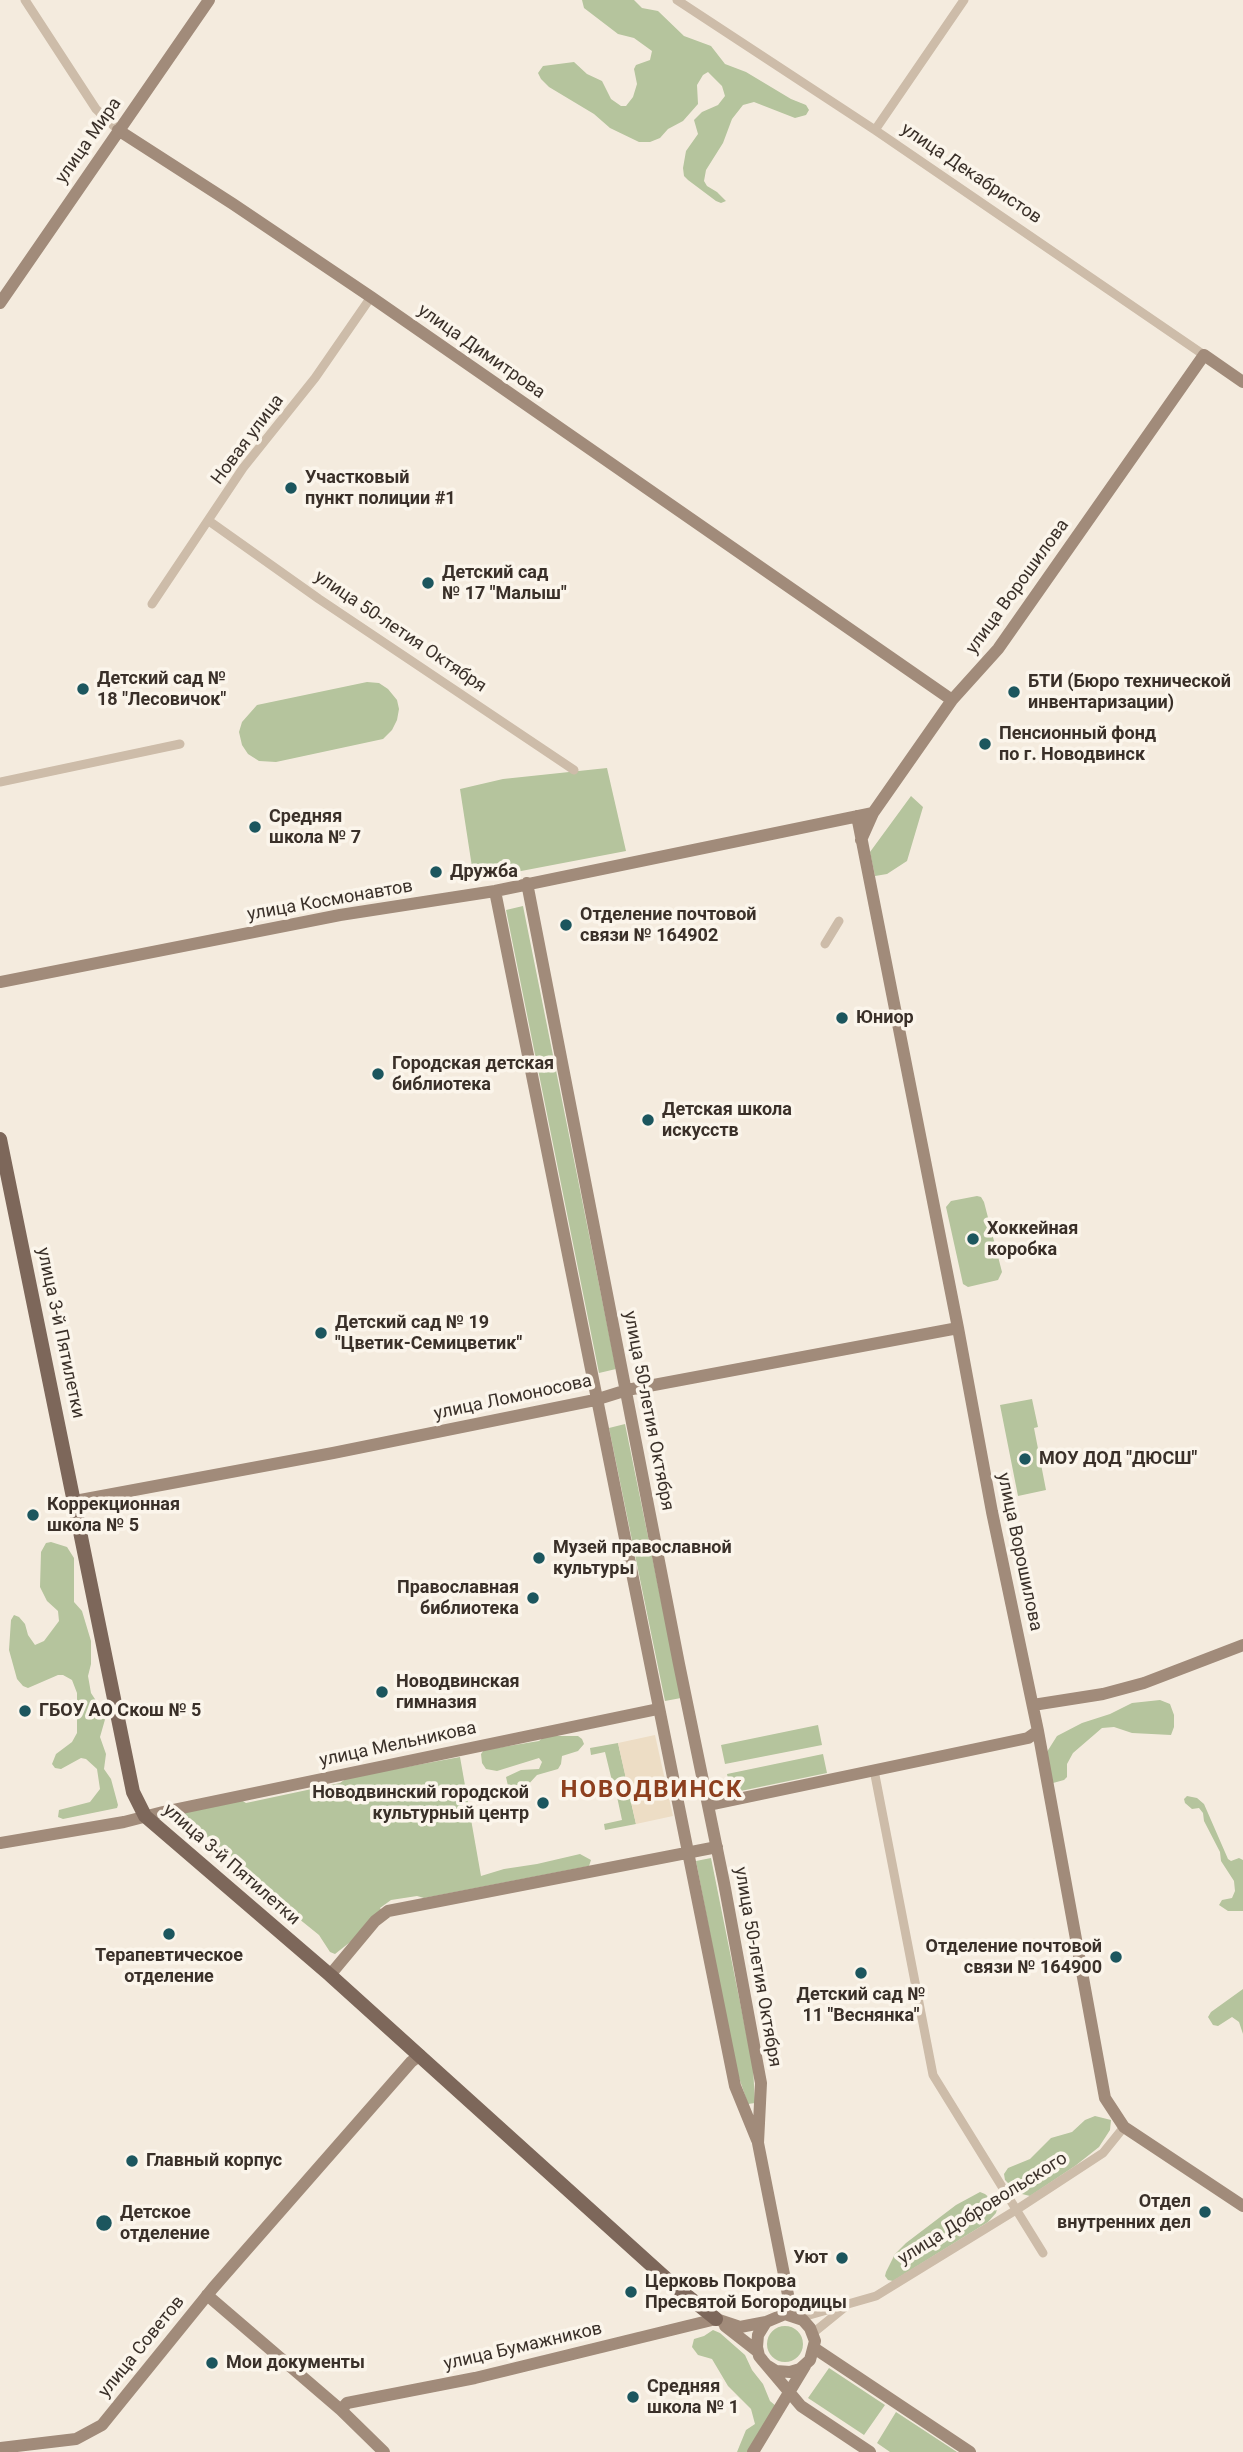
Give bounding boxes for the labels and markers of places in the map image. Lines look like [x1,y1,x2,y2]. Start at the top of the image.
place label: Участковый пункт полиции #1 [305,467,456,510]
marker: Участковый пункт полиции #1 [283,480,299,496]
place label: Детский сад № 17 "Малыш" [442,562,567,604]
marker: Детский сад № 17 "Малыш" [420,575,436,591]
place label: Детский сад № 18 "Лесовичок" [97,668,226,710]
place label: БТИ (Бюро технической инвентаризации) [1028,671,1231,714]
marker: Детский сад № 18 "Лесовичок" [75,681,91,697]
marker: БТИ (Бюро технической инвентаризации) [1006,684,1022,700]
place label: Пенсионный фонд по г. Новодвинск [999,723,1156,766]
marker: Пенсионный фонд по г. Новодвинск [977,736,993,752]
place label: Средняя школа № 7 [269,806,361,848]
marker: Средняя школа № 7 [247,819,263,835]
place label: Дружба [450,861,518,883]
marker: Дружба [428,864,444,880]
place label: Отделение почтовой связи № 164902 [580,904,756,946]
marker: Отделение почтовой связи № 164902 [558,917,574,933]
place label: Юниор [856,1007,914,1029]
marker: Юниор [834,1010,850,1026]
place label: Городская детская библиотека [392,1053,554,1096]
marker: Городская детская библиотека [370,1066,386,1082]
place label: Детская школа искусств [662,1099,792,1142]
marker: Детская школа искусств [640,1112,656,1128]
place label: Хоккейная коробка [987,1218,1078,1260]
marker: Хоккейная коробка [965,1231,981,1247]
place label: Детский сад № 19 "Цветик-Семицветик" [335,1312,522,1354]
marker: Детский сад № 19 "Цветик-Семицветик" [313,1325,329,1341]
place label: МОУ ДОД "ДЮСШ" [1039,1448,1197,1470]
marker: МОУ ДОД "ДЮСШ" [1017,1451,1033,1467]
place label: Коррекционная школа № 5 [47,1494,180,1536]
marker: Коррекционная школа № 5 [25,1507,41,1523]
place label: Музей православной культуры [553,1537,732,1580]
marker: Музей православной культуры [531,1550,547,1566]
place label: Православная библиотека [397,1577,519,1620]
marker: Православная библиотека [525,1590,541,1606]
place label: Новодвинская гимназия [396,1671,520,1714]
marker: Новодвинская гимназия [374,1684,390,1700]
place label: ГБОУ АО Скош № 5 [39,1700,201,1722]
marker: ГБОУ АО Скош № 5 [17,1703,33,1719]
place label: Новодвинский городской культурный центр [312,1782,529,1825]
marker: Новодвинский городской культурный центр [535,1795,551,1811]
marker: Терапевтическое отделение [161,1926,177,1942]
place label: Отделение почтовой связи № 164900 [926,1936,1102,1979]
place label: Терапевтическое отделение [95,1945,243,1988]
marker: Отделение почтовой связи № 164900 [1108,1949,1124,1965]
marker: Детский сад № 11 "Веснянка" [853,1965,869,1981]
place label: Детский сад № 11 "Веснянка" [796,1984,926,2026]
place label: Главный корпус [146,2150,282,2172]
marker: Главный корпус [124,2153,140,2169]
place label: Отдел внутренних дел [1057,2191,1191,2234]
place label: Детское отделение [120,2202,210,2244]
marker: Отдел внутренних дел [1197,2204,1213,2220]
marker: Детское отделение [94,2213,114,2233]
place label: Уют [794,2247,828,2269]
marker: Уют [834,2250,850,2266]
place label: Церковь Покрова Пресвятой Богородицы [645,2271,847,2314]
marker: Церковь Покрова Пресвятой Богородицы [623,2284,639,2300]
place label: Мои документы [226,2352,365,2374]
marker: Мои документы [204,2355,220,2371]
place label: Средняя школа № 1 [647,2376,739,2418]
marker: Средняя школа № 1 [625,2389,641,2405]

